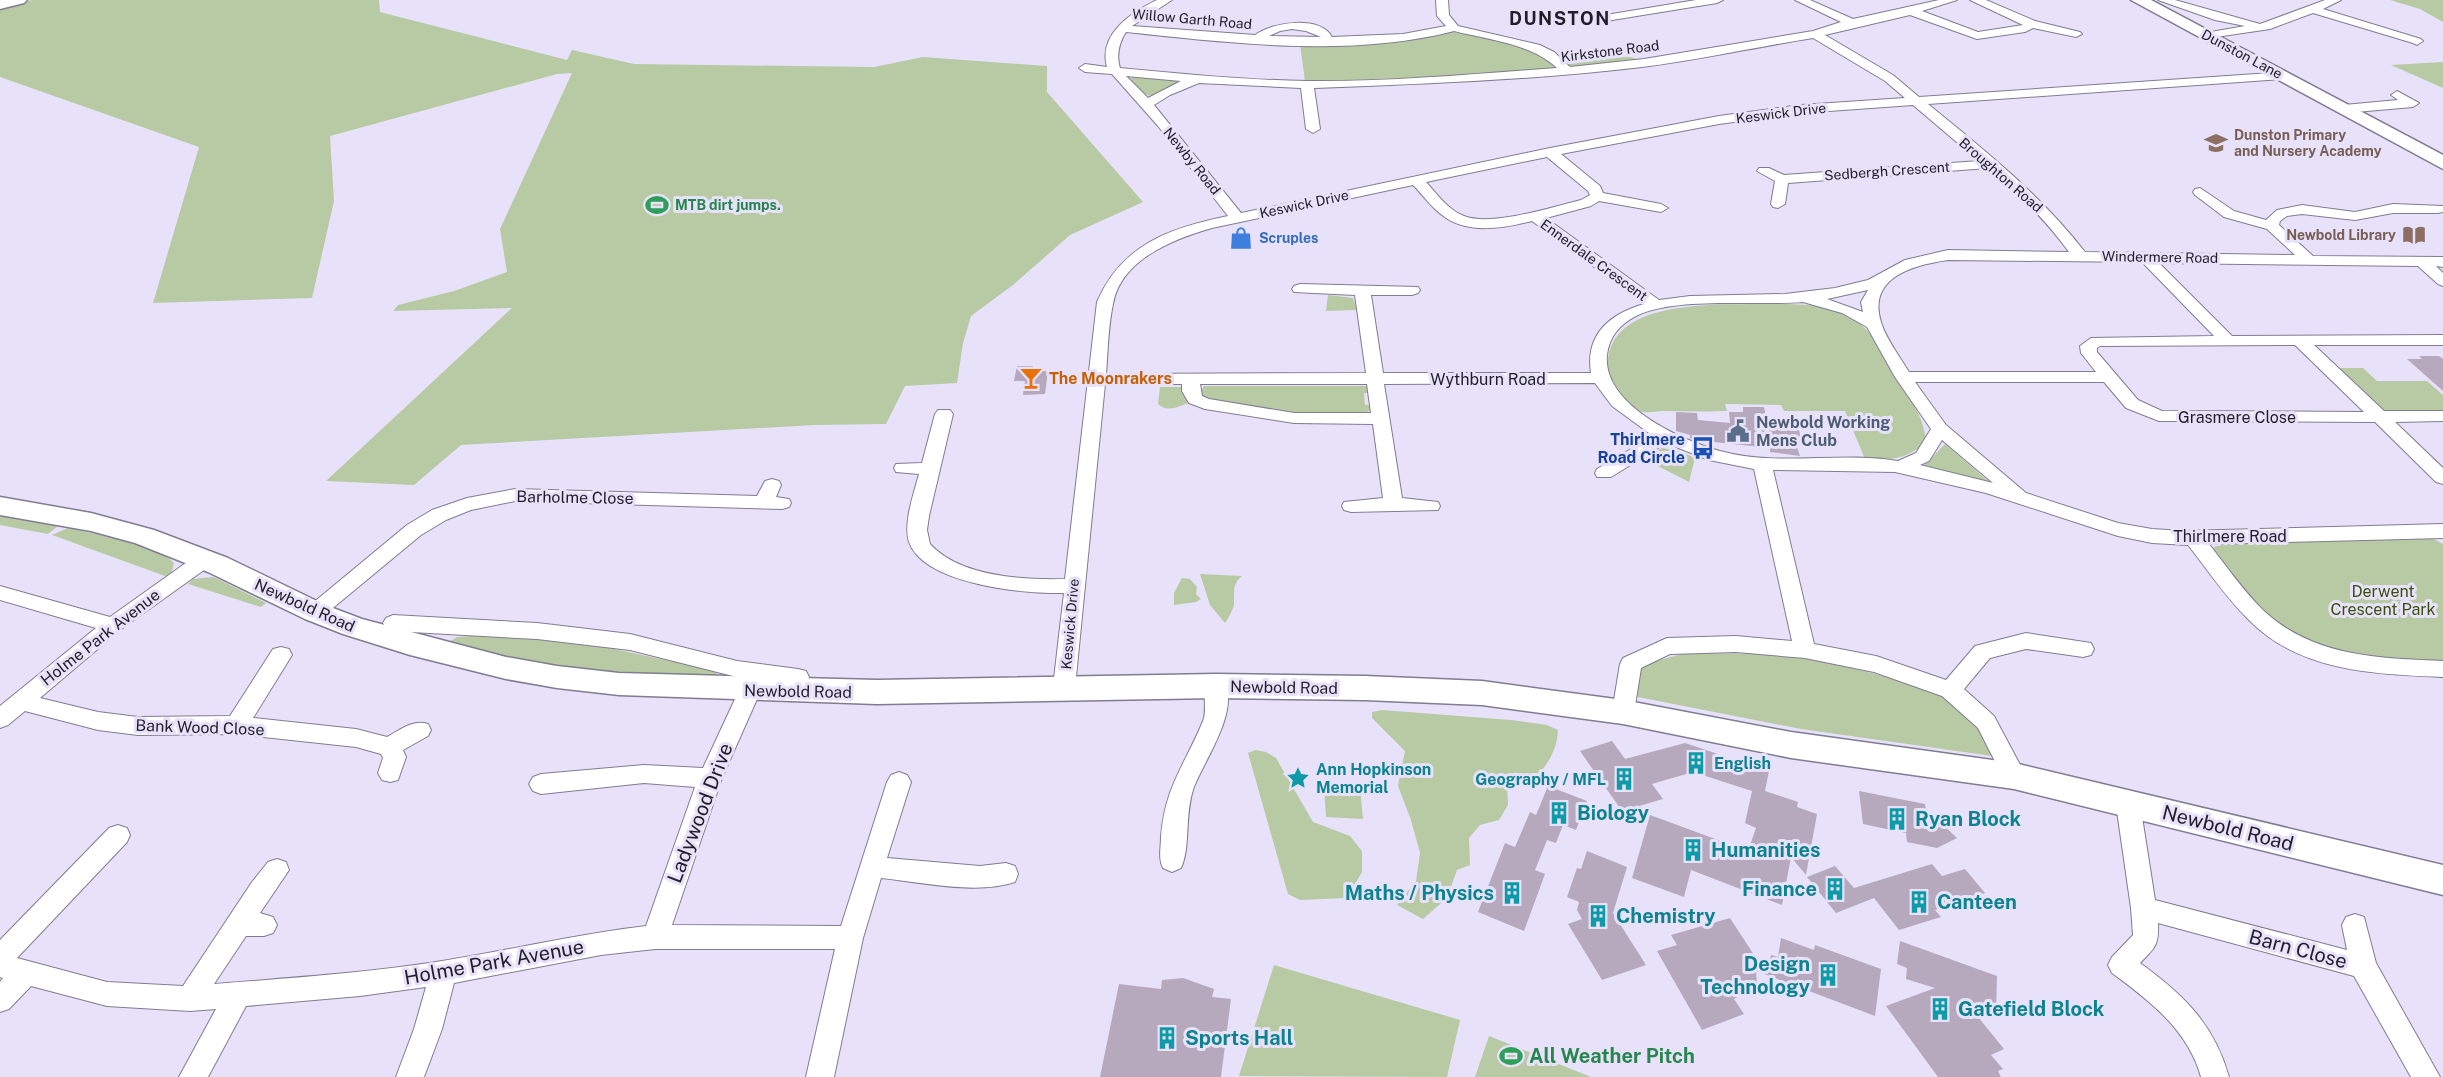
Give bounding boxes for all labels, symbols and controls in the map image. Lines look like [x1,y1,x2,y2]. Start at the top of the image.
street label: Willow Garth Road [1131,6,1253,32]
district label: DUNSTON [1509,8,1611,29]
street label: Dunston Lane [2199,26,2285,82]
street label: Kirkstone Road [1560,37,1660,65]
street label: Keswick Drive [1735,100,1827,126]
street label: Newby Road [1160,124,1224,198]
place label: Dunston Primary and Nursery Academy [2234,127,2382,159]
school or university icon: Dunston Primary and Nursery Academy [2203,130,2229,156]
street label: Broughton Road [1956,135,2046,215]
street label: Sedbergh Crescent [1824,159,1950,183]
street label: Keswick Drive [1258,187,1350,221]
sports icon: MTB dirt jumps. [644,192,670,218]
place label: MTB dirt jumps. [675,197,781,213]
street label: Ennerdale Crescent [1538,216,1650,304]
library icon: Newbold Library [2401,222,2427,248]
shop icon: Scruples [1228,225,1254,251]
place label: Newbold Library [2286,227,2396,243]
place label: Scruples [1259,230,1318,246]
street label: Windermere Road [2102,248,2218,266]
bar icon: The Moonrakers [1018,365,1044,391]
place label: The Moonrakers [1049,369,1172,388]
street label: Wythburn Road [1430,370,1546,389]
street label: Grasmere Close [2178,408,2296,427]
place label: Newbold Working Mens Club [1756,413,1890,450]
public building icon: Newbold Working Mens Club [1725,418,1751,444]
place label: Thirlmere Road Circle [1598,430,1685,467]
bus stop icon: Thirlmere Road Circle [1690,435,1716,461]
street label: Barholme Close [516,487,634,508]
street label: Thirlmere Road [2173,527,2287,546]
street label: Newbold Road [252,575,358,636]
street label: Keswick Drive [1058,578,1082,670]
park label: Derwent Crescent Park [2330,582,2436,619]
street label: Holme Park Avenue [37,585,164,690]
street label: Newbold Road [1230,677,1338,698]
street label: Newbold Road [744,681,852,702]
street label: Bank Wood Close [135,716,265,739]
street label: Ladywood Drive [662,740,738,886]
building icon: English [1683,750,1709,776]
place label: English [1714,754,1771,773]
place label: Ann Hopkinson Memorial [1316,760,1431,797]
place icon: Ann Hopkinson Memorial [1285,765,1311,791]
building icon: Geography / MFL [1611,766,1637,792]
place label: Geography / MFL [1475,770,1606,789]
building icon: Biology [1546,800,1572,826]
street label: Newbold Road [2160,800,2296,856]
place label: Biology [1577,801,1649,825]
building icon: Ryan Block [1884,806,1910,832]
place label: Ryan Block [1915,807,2022,831]
building icon: Humanities [1680,837,1706,863]
place label: Humanities [1711,838,1820,862]
building icon: Finance [1822,876,1848,902]
place label: Finance [1742,877,1817,901]
building icon: Maths / Physics [1499,880,1525,906]
place label: Maths / Physics [1345,881,1494,905]
building icon: Canteen [1906,889,1932,915]
place label: Canteen [1937,890,2017,914]
building icon: Chemistry [1585,903,1611,929]
place label: Chemistry [1616,904,1716,928]
street label: Barn Close [2246,924,2350,974]
street label: Holme Park Avenue [402,934,586,990]
place label: Design Technology [1700,952,1810,999]
building icon: Design Technology [1815,962,1841,988]
building icon: Gatefield Block [1927,996,1953,1022]
place label: Gatefield Block [1958,997,2105,1021]
building icon: Sports Hall [1154,1025,1180,1051]
place label: Sports Hall [1185,1026,1293,1050]
sports icon: All Weather Pitch [1498,1043,1524,1069]
place label: All Weather Pitch [1529,1044,1695,1068]

